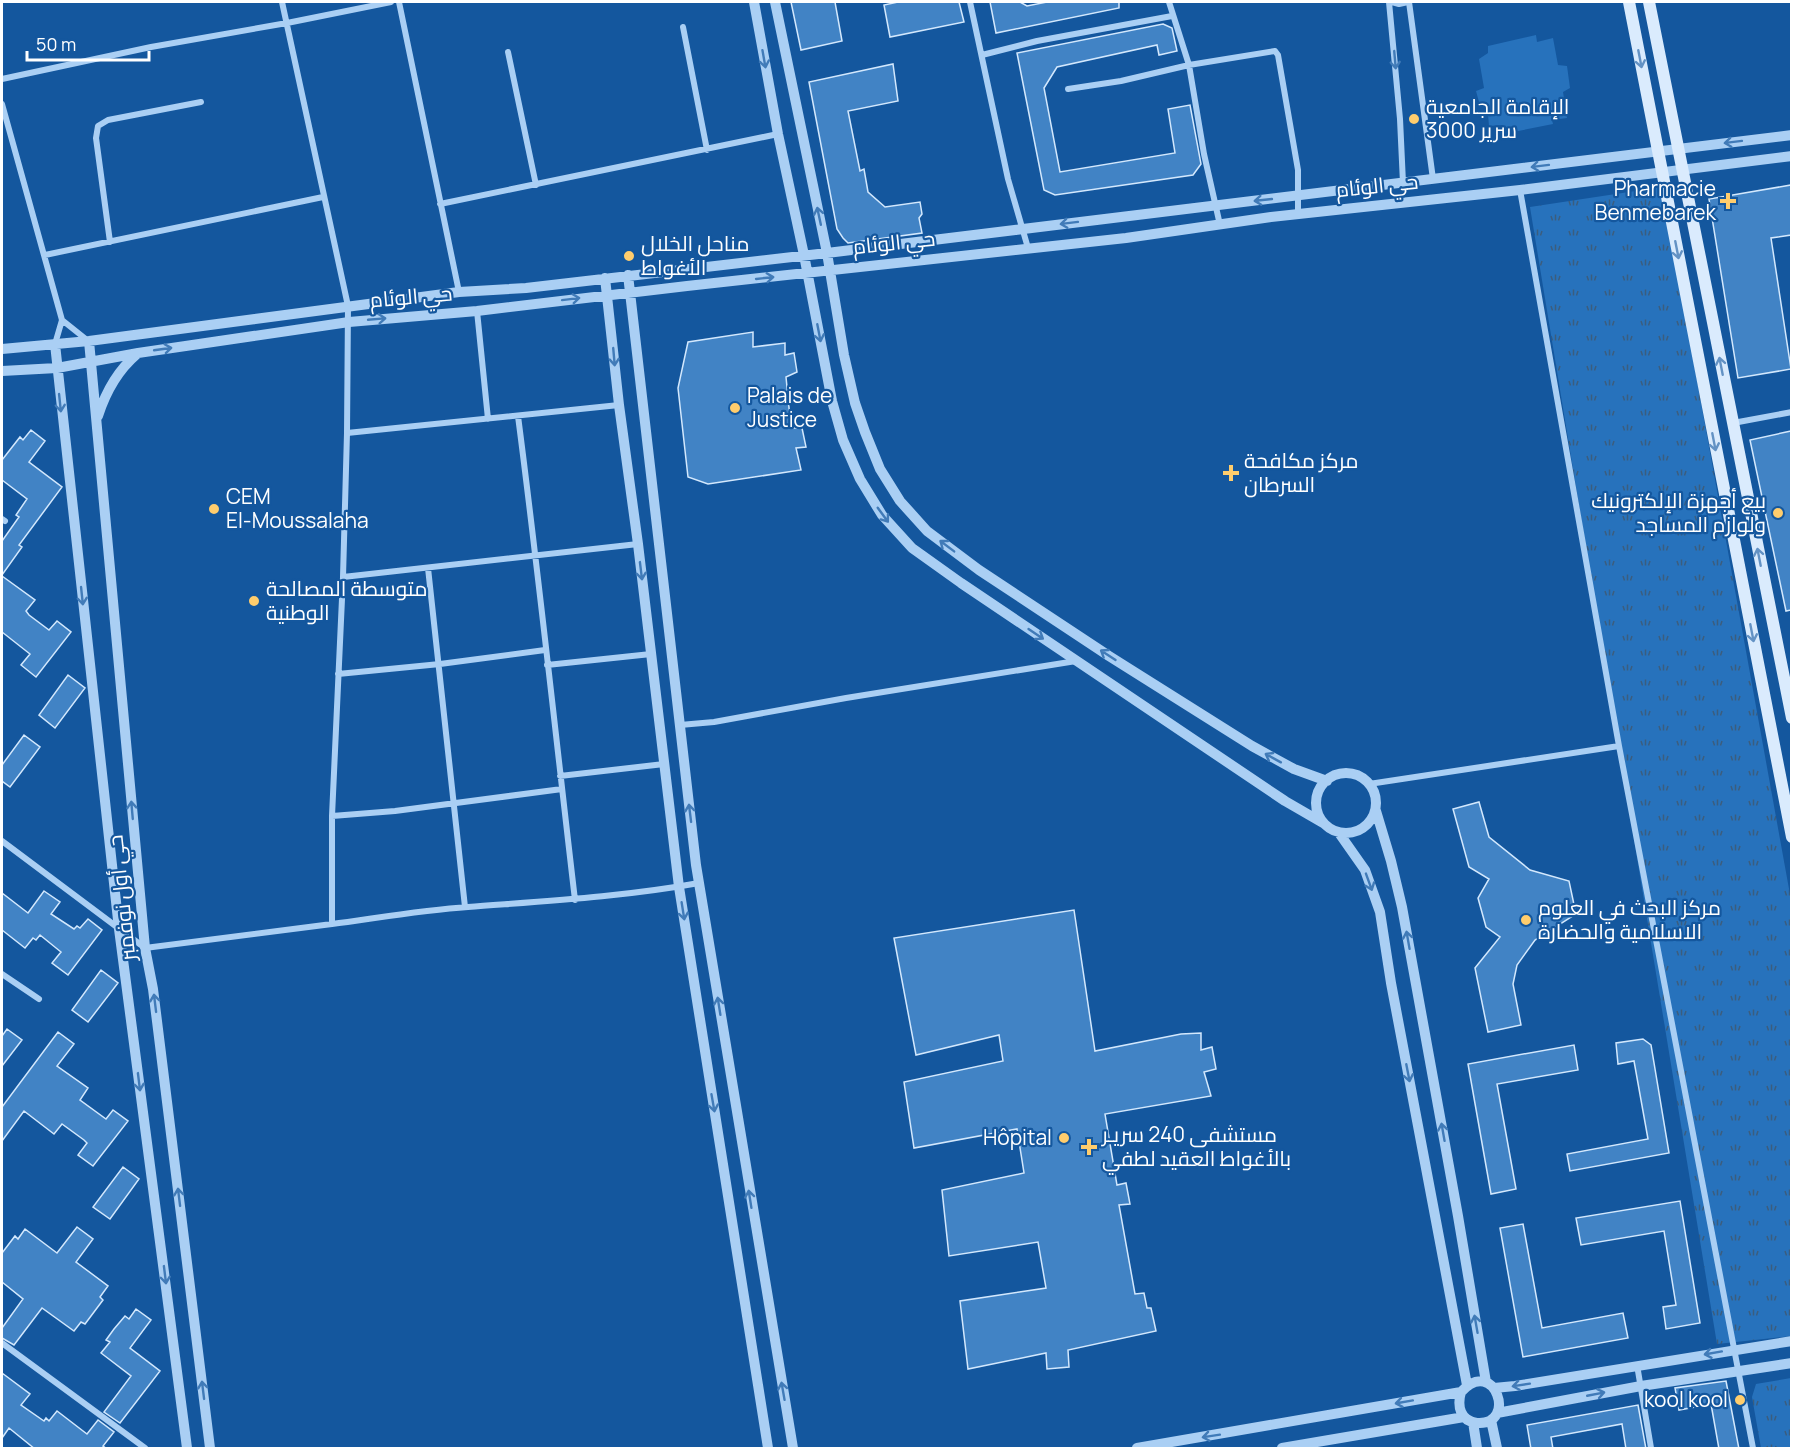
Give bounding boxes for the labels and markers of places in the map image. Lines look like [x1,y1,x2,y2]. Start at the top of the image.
place label: الإقامة الجامعية 3000 سرير [1426,92,1569,144]
marker: الإقامة الجامعية 3000 سرير [1407,112,1421,126]
place label: Pharmacie Benmebarek [1595,174,1717,226]
marker: Pharmacie Benmebarek [1721,194,1735,208]
place label: مناحل الخلال الأغواط [641,229,750,281]
marker: مناحل الخلال الأغواط [622,249,636,263]
place label: Palais de Justice [747,381,832,433]
marker: Palais de Justice [728,401,742,415]
place label: مركز مكافحة السرطان [1244,446,1358,498]
marker: مركز مكافحة السرطان [1222,464,1240,482]
place label: CEM El-Moussalaha [226,482,369,534]
place label: بيع أجهزة الإلكترونيك ولوازم المساجد [1591,486,1766,539]
marker: CEM El-Moussalaha [207,502,221,516]
marker: بيع أجهزة الإلكترونيك ولوازم المساجد [1771,506,1785,520]
place label: متوسطة المصالحة الوطنية [266,574,428,626]
marker: متوسطة المصالحة الوطنية [247,594,261,608]
place label: مركز البحث في العلوم الاسلامية والحضارة [1538,893,1721,945]
marker: مركز البحث في العلوم الاسلامية والحضارة [1519,913,1533,927]
place label: مستشفى 240 سريـر بالأغواط العقيد لطفي [1101,1120,1291,1175]
place label: Hôpital [983,1123,1052,1151]
marker: Hôpital [1057,1131,1071,1145]
marker: مستشفى 240 سريـر بالأغواط العقيد لطفي [1080,1138,1098,1156]
place label: kool kool [1644,1385,1728,1413]
marker: kool kool [1733,1393,1747,1407]

